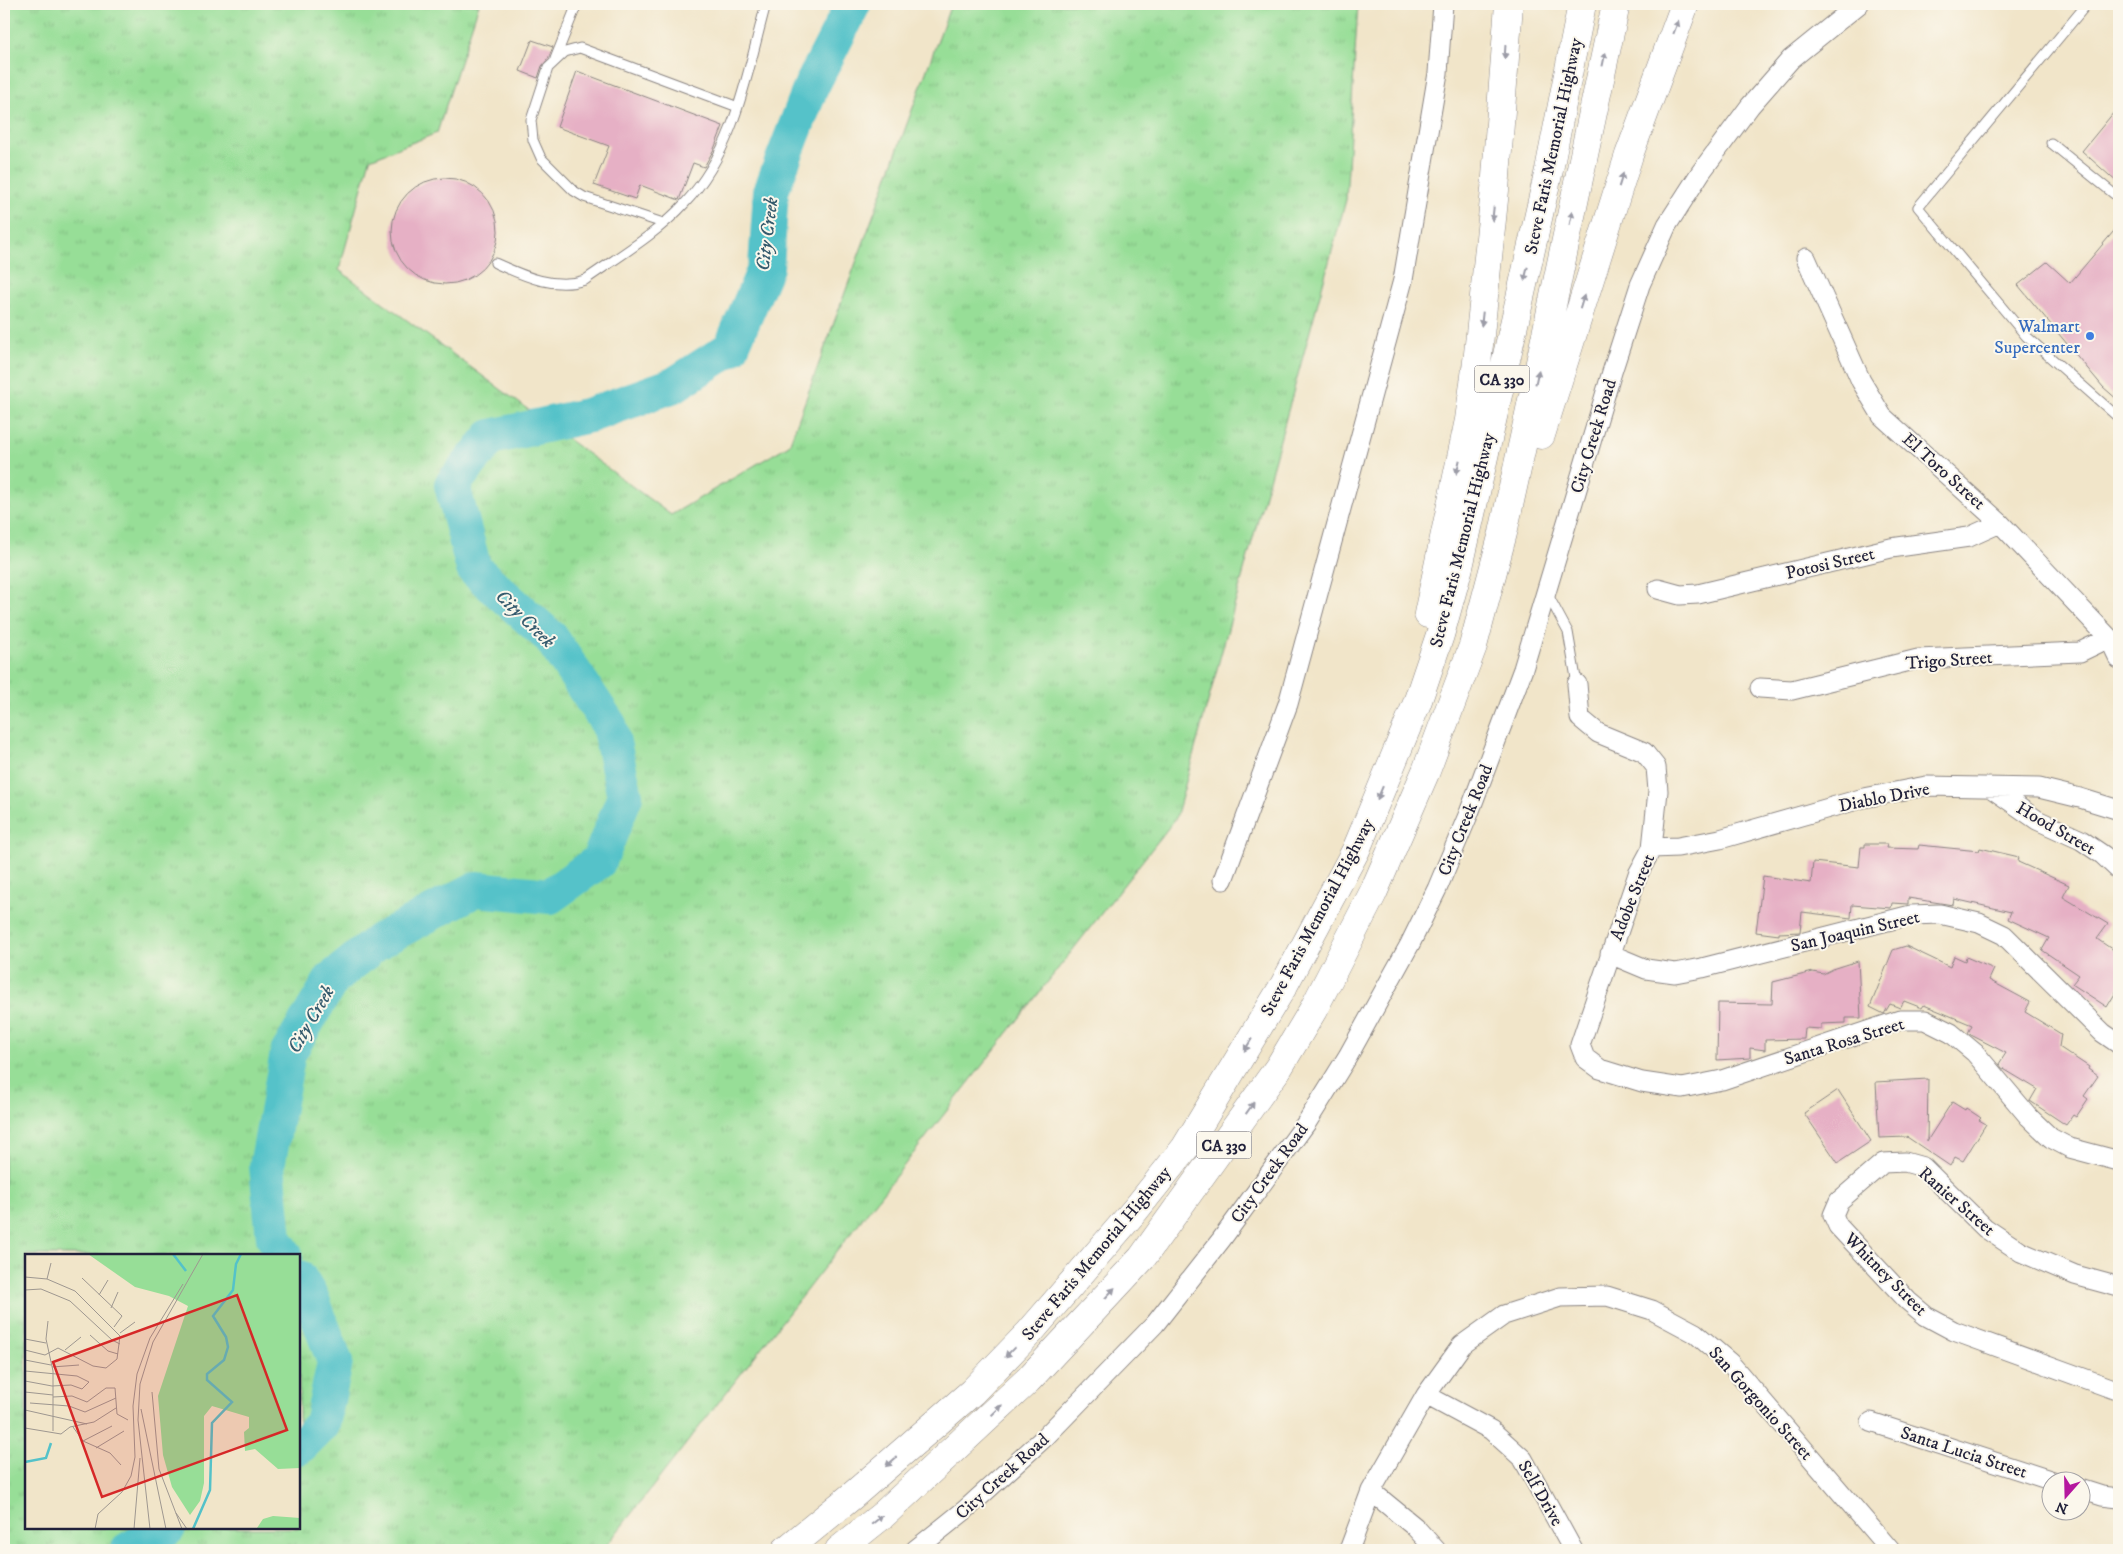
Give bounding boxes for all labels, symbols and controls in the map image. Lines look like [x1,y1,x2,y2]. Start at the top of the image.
one-way arrow [1672,19,1680,34]
street label: Steve Faris Memorial Highway [1520,36,1588,256]
one-way arrow [1501,45,1509,61]
one-way arrow [1600,51,1608,66]
one-way arrow [1617,172,1625,187]
water label: City Creek [752,196,783,272]
one-way arrow [1489,207,1497,223]
one-way arrow [1568,210,1576,226]
one-way arrow [1522,267,1530,282]
one-way arrow [1579,295,1587,310]
one-way arrow [1478,311,1486,327]
place label: Walmart Supercenter [1994,316,2080,359]
marker: Walmart Supercenter [2084,330,2096,342]
road number: CA 330 [1474,366,1530,392]
one-way arrow [1533,369,1541,384]
street label: City Creek Road [1566,377,1622,496]
street label: El Toro Street [1897,429,1990,515]
street label: Steve Faris Memorial Highway [1426,430,1500,650]
one-way arrow [1454,460,1462,475]
street label: Potosi Street [1784,543,1877,585]
water label: City Creek [490,585,560,653]
street label: Trigo Street [1905,647,1993,675]
street label: City Creek Road [1434,761,1498,879]
street label: Diablo Drive [1837,778,1931,818]
one-way arrow [1376,786,1384,800]
street label: Hood Street [2012,797,2099,860]
street label: Steve Faris Memorial Highway [1256,814,1380,1020]
street label: Adobe Street [1606,851,1660,944]
street label: San Joaquin Street [1789,906,1922,958]
water label: City Creek [283,982,340,1058]
street label: Santa Rosa Street [1782,1013,1907,1071]
one-way arrow [1243,1038,1253,1051]
one-way arrow [1245,1101,1255,1115]
street label: City Creek Road [1226,1119,1313,1228]
road number: CA 330 [1196,1132,1252,1158]
street label: Steve Faris Memorial Highway [1017,1162,1176,1345]
street label: Ranier Street [1914,1163,1999,1241]
street label: Whitney Street [1838,1228,1932,1321]
inset map [25,1254,300,1529]
one-way arrow [1104,1287,1115,1299]
street label: San Gorgonio Street [1704,1342,1817,1465]
one-way arrow [1004,1346,1016,1358]
one-way arrow [991,1404,1003,1416]
street label: Santa Lucia Street [1898,1422,2030,1484]
street label: City Creek Road [951,1429,1054,1524]
one-way arrow [884,1457,897,1468]
street label: Self Drive [1513,1457,1568,1530]
north arrow [2040,1472,2090,1522]
text: N [2053,1497,2070,1518]
one-way arrow [870,1514,883,1525]

